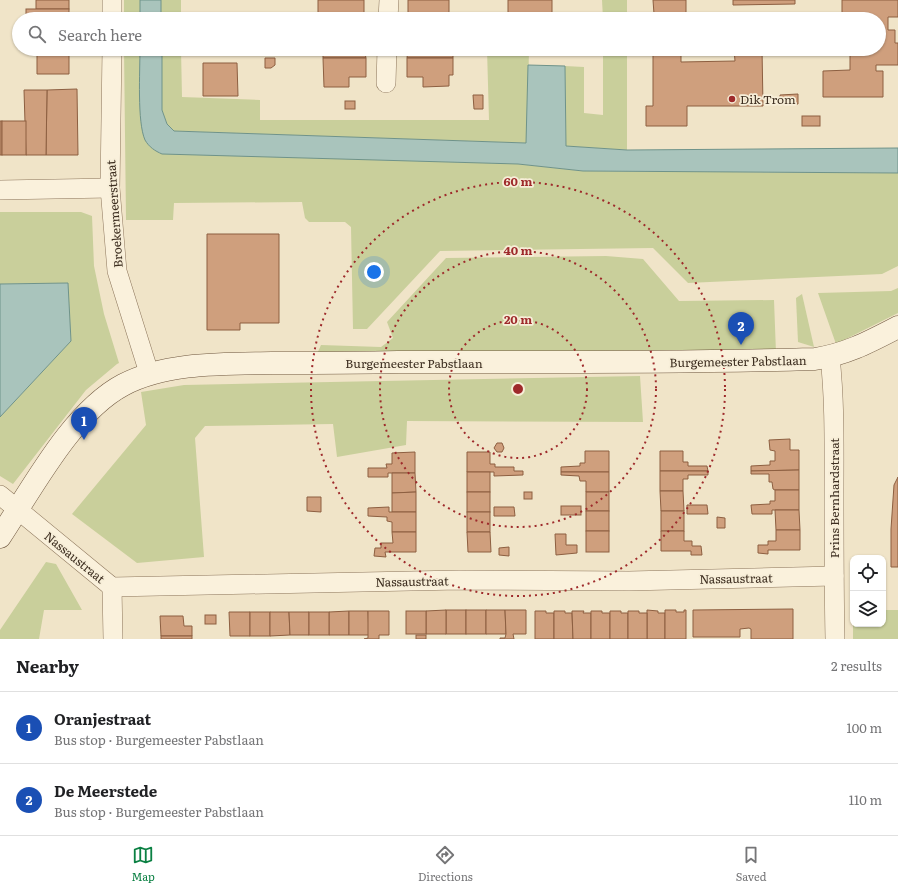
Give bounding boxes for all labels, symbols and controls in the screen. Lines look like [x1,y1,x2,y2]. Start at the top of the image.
search box [12,12,886,56]
icon: search [26,23,48,45]
text: Search here [58,23,142,46]
place label: Dik Trom [740,90,796,108]
marker: Dik Trom [727,94,737,104]
street label: Broekermeerstraat [101,159,127,269]
text: 60 m [504,172,532,190]
text: 40 m [504,241,533,259]
your location [364,262,384,282]
text: 20 m [504,310,532,328]
pin: 2 [728,312,754,345]
street label: Burgemeester Pabstlaan [669,351,807,371]
street label: Burgemeester Pabstlaan [345,354,483,372]
centre of rings [511,382,525,396]
pin: 1 [71,407,97,440]
street label: Prins Bernhardstraat [825,438,843,558]
street label: Nassaustraat [41,527,109,587]
map controls [850,555,886,627]
button: locate [850,555,886,591]
street label: Nassaustraat [699,568,773,588]
street label: Nassaustraat [375,571,449,591]
button: layers [850,591,886,627]
text: Nearby [16,653,79,678]
text: 2 results [831,656,882,675]
text: Oranjestraat [54,707,151,730]
text: 1 [26,718,32,737]
text: 100 m [846,718,882,737]
text: Bus stop · Burgemeester Pabstlaan [54,730,264,749]
text: De Meerstede [54,779,157,802]
text: 2 [26,790,32,809]
text: 110 m [849,790,882,809]
text: Bus stop · Burgemeester Pabstlaan [54,802,264,821]
tab: Map [131,844,155,884]
tab: Directions [418,844,473,884]
tab: Saved [736,844,766,884]

